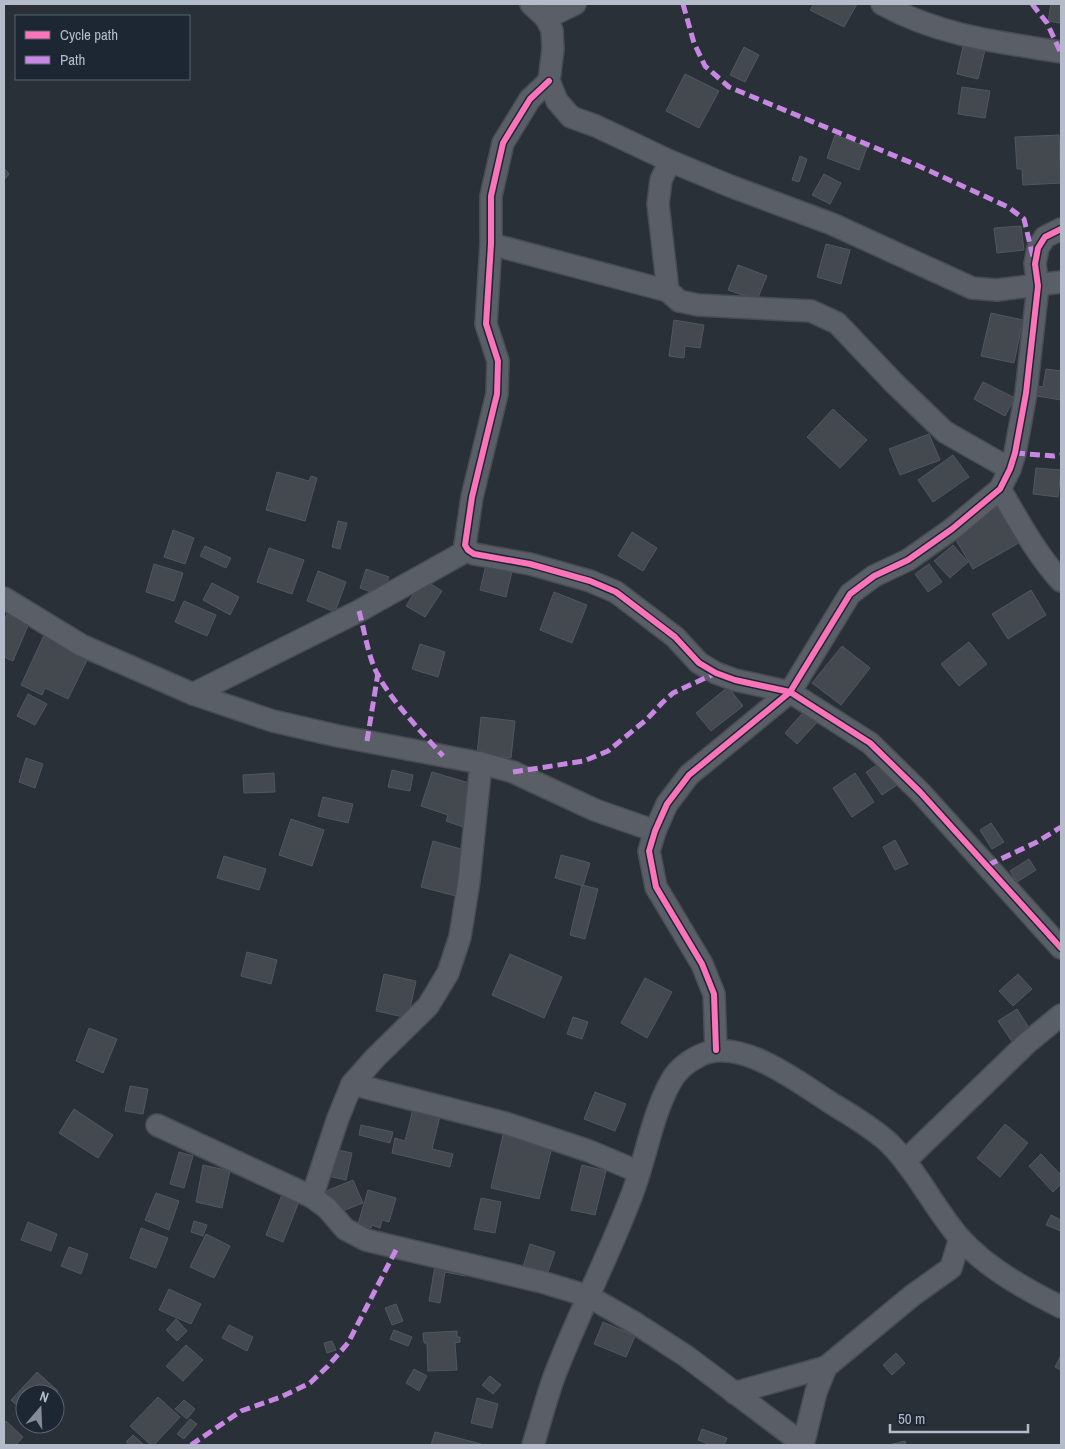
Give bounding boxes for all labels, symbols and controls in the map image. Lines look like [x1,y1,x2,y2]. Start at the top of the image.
legend [15,15,190,80]
text: Cycle path [60,24,118,45]
text: Path [60,49,85,70]
north arrow [15,1384,65,1434]
text: N [37,1387,51,1407]
scale bar [890,1402,1028,1434]
text: 50 m [898,1408,925,1429]

